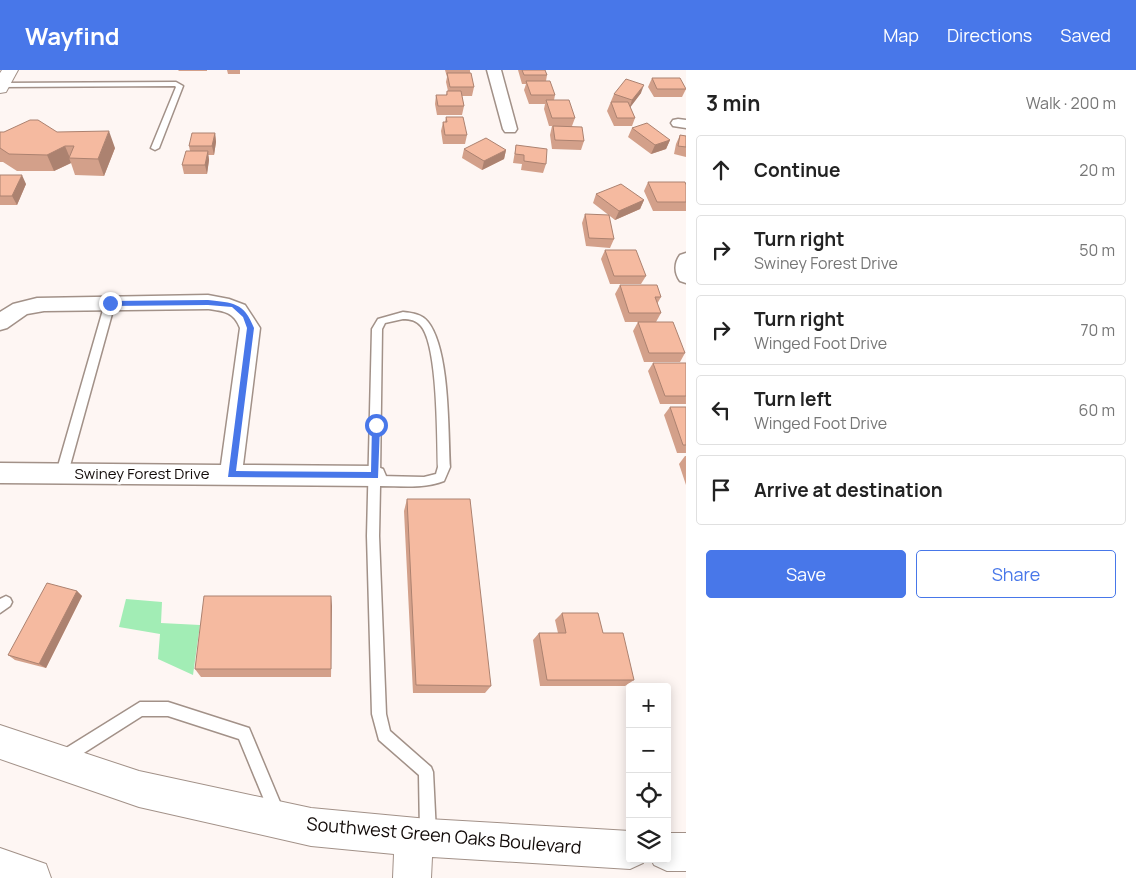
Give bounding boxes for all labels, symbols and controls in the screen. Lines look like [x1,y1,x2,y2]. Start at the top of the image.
text: Wayfind [25,19,120,52]
text: Map [883,23,919,47]
text: Directions [947,23,1032,47]
text: Saved [1060,23,1111,47]
text: 3 min [706,89,760,117]
text: Walk · 200 m [1026,92,1116,114]
icon: ahead [707,156,735,184]
text: Continue [754,157,840,183]
text: 20 m [1079,159,1115,181]
text: Turn right [754,226,844,252]
icon: right [707,236,735,264]
text: 50 m [1079,239,1115,261]
text: Swiney Forest Drive [754,252,898,274]
route end [99,292,122,315]
text: Turn right [754,306,844,332]
icon: right [707,316,735,344]
text: 70 m [1080,319,1115,341]
text: Winged Foot Drive [754,332,887,354]
text: Turn left [754,386,832,412]
icon: left [707,396,735,424]
text: 60 m [1079,399,1115,421]
text: Winged Foot Drive [754,412,887,434]
route start [365,414,388,437]
street label: Swiney Forest Drive [75,463,210,484]
icon: arrive [707,476,735,504]
text: Arrive at destination [754,477,943,503]
button: Save [706,550,906,598]
button: Share [916,550,1116,598]
map controls [626,683,671,863]
button: + [626,683,671,728]
button: − [626,728,671,773]
button: locate [626,773,671,818]
street label: Southwest Green Oaks Boulevard [306,811,582,859]
button: layers [626,818,671,863]

